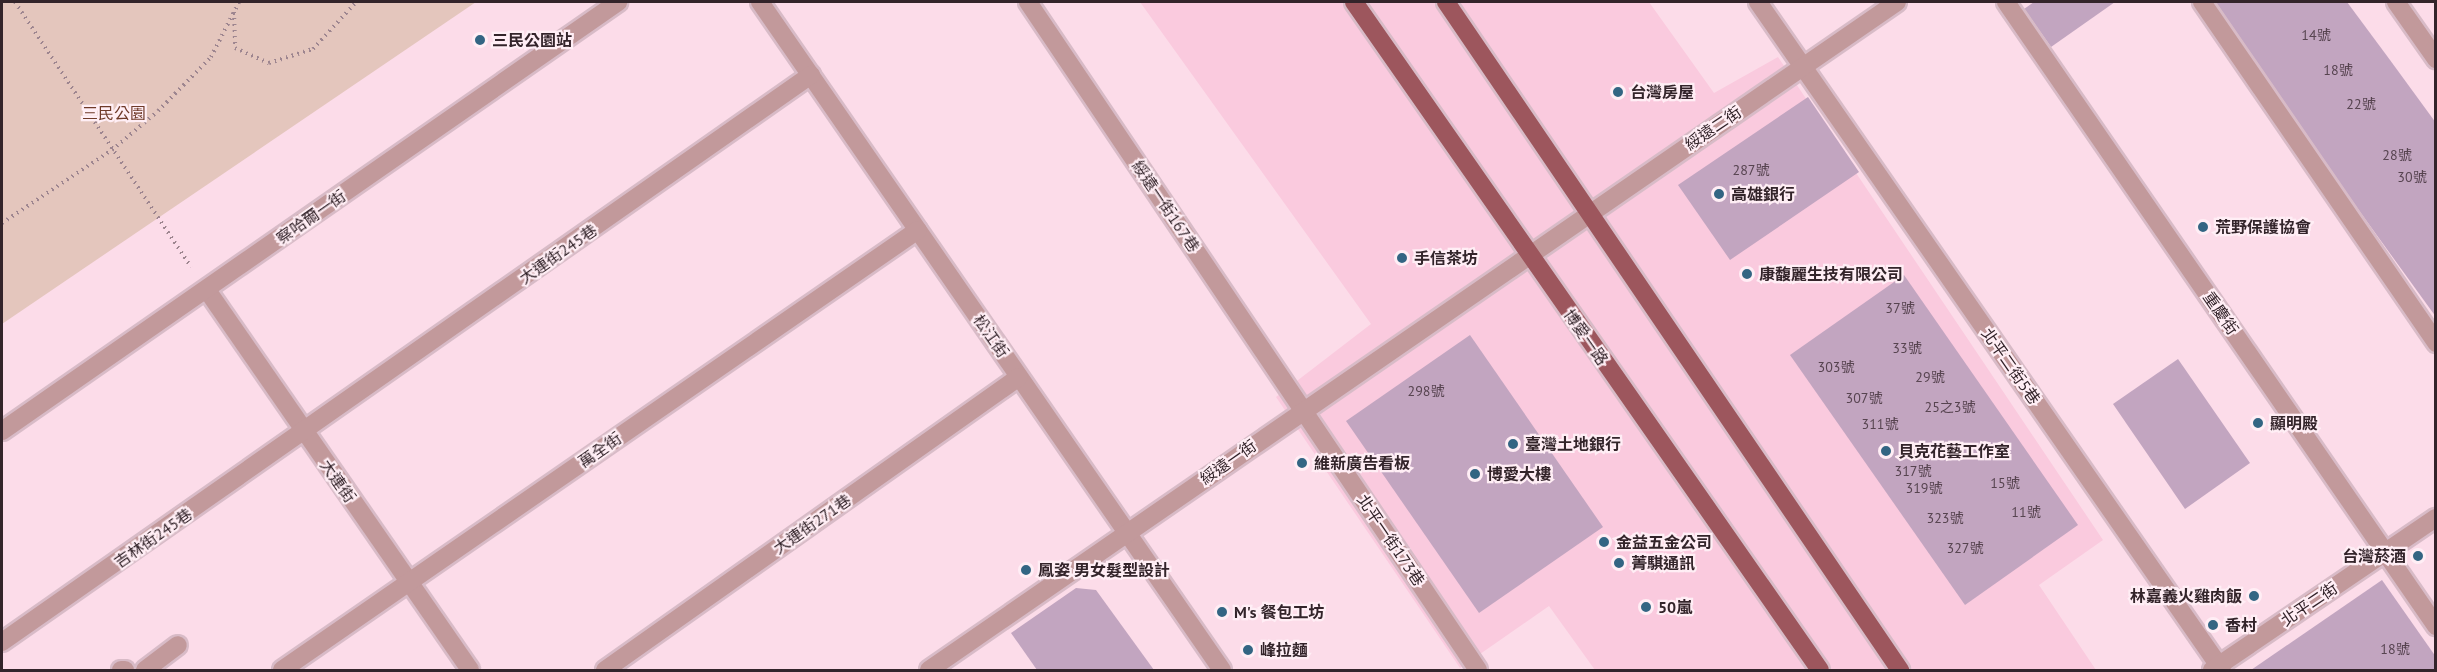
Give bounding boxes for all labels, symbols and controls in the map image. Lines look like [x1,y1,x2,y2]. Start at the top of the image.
house number: 14號 [2301,27,2331,43]
place label: 三民公園站 [492,30,572,50]
marker: 三民公園站 [473,33,487,47]
house number: 18號 [2323,62,2353,78]
place label: 台灣房屋 [1630,82,1694,102]
marker: 台灣房屋 [1611,85,1625,99]
house number: 22號 [2346,96,2376,112]
street label: 綏遠二街 [1681,102,1745,154]
park label: 三民公園 [82,103,146,123]
house number: 28號 [2382,147,2412,163]
street label: 綏遠一街167巷 [1128,157,1204,255]
house number: 287號 [1733,162,1769,178]
house number: 30號 [2397,169,2427,185]
place label: 高雄銀行 [1731,184,1795,204]
street label: 察哈爾一街 [273,186,349,248]
marker: 高雄銀行 [1712,187,1726,201]
place label: 荒野保護協會 [2215,217,2311,237]
street label: 大連街245巷 [516,220,600,288]
marker: 荒野保護協會 [2196,220,2210,234]
place label: 手信茶坊 [1414,248,1478,268]
marker: 手信茶坊 [1395,251,1409,265]
place label: 康馥麗生技有限公司 [1759,264,1903,284]
marker: 康馥麗生技有限公司 [1740,267,1754,281]
street label: 重慶街 [2199,288,2243,338]
house number: 37號 [1885,300,1915,316]
street label: 博愛一路 [1560,305,1612,369]
street label: 松江街 [969,311,1013,361]
street label: 北平二街5巷 [1978,324,2044,408]
house number: 33號 [1892,340,1922,356]
house number: 303號 [1818,359,1854,375]
house number: 29號 [1915,369,1945,385]
house number: 298號 [1408,383,1444,399]
house number: 307號 [1846,390,1882,406]
house number: 25之3號 [1925,399,1975,415]
place label: 顯明殿 [2270,413,2318,433]
house number: 311號 [1862,416,1898,432]
marker: 顯明殿 [2251,416,2265,430]
street label: 萬全街 [575,428,625,472]
place label: 臺灣土地銀行 [1525,434,1621,454]
street label: 綏遠一街 [1196,436,1260,488]
marker: 臺灣土地銀行 [1506,437,1520,451]
place label: 貝克花藝工作室 [1898,441,2010,461]
marker: 貝克花藝工作室 [1879,444,1893,458]
place label: 維新廣告看板 [1314,453,1410,473]
street label: 大連街 [316,456,360,506]
marker: 維新廣告看板 [1295,456,1309,470]
house number: 317號 [1895,463,1931,479]
place label: 博愛大樓 [1487,464,1551,484]
marker: 博愛大樓 [1468,467,1482,481]
house number: 15號 [1990,475,2020,491]
house number: 319號 [1906,480,1942,496]
street label: 大連街271巷 [770,490,854,558]
street label: 北平一街173巷 [1353,491,1429,589]
street label: 吉林街245巷 [111,504,195,572]
house number: 11號 [2011,504,2041,520]
house number: 323號 [1927,510,1963,526]
place label: 金益五金公司 [1616,532,1712,552]
marker: 金益五金公司 [1597,535,1611,549]
house number: 327號 [1947,540,1983,556]
place label: 台灣菸酒 [2342,546,2406,566]
marker: 台灣菸酒 [2411,549,2425,563]
place label: 菁騏通訊 [1631,553,1695,573]
marker: 菁騏通訊 [1612,556,1626,570]
place label: 鳳姿 男女髮型設計 [1038,560,1170,580]
marker: 鳳姿 男女髮型設計 [1019,563,1033,577]
street label: 北平二街 [2277,578,2341,630]
place label: 林嘉義火雞肉飯 [2130,586,2242,606]
marker: 林嘉義火雞肉飯 [2247,589,2261,603]
place label: 50嵐 [1658,597,1692,617]
marker: 50嵐 [1639,600,1653,614]
place label: M's 餐包工坊 [1234,602,1324,622]
marker: M's 餐包工坊 [1215,605,1229,619]
place label: 香村 [2225,615,2257,635]
marker: 香村 [2206,618,2220,632]
place label: 峰拉麵 [1260,640,1308,660]
house number: 18號 [2380,641,2410,657]
marker: 峰拉麵 [1241,643,1255,657]

